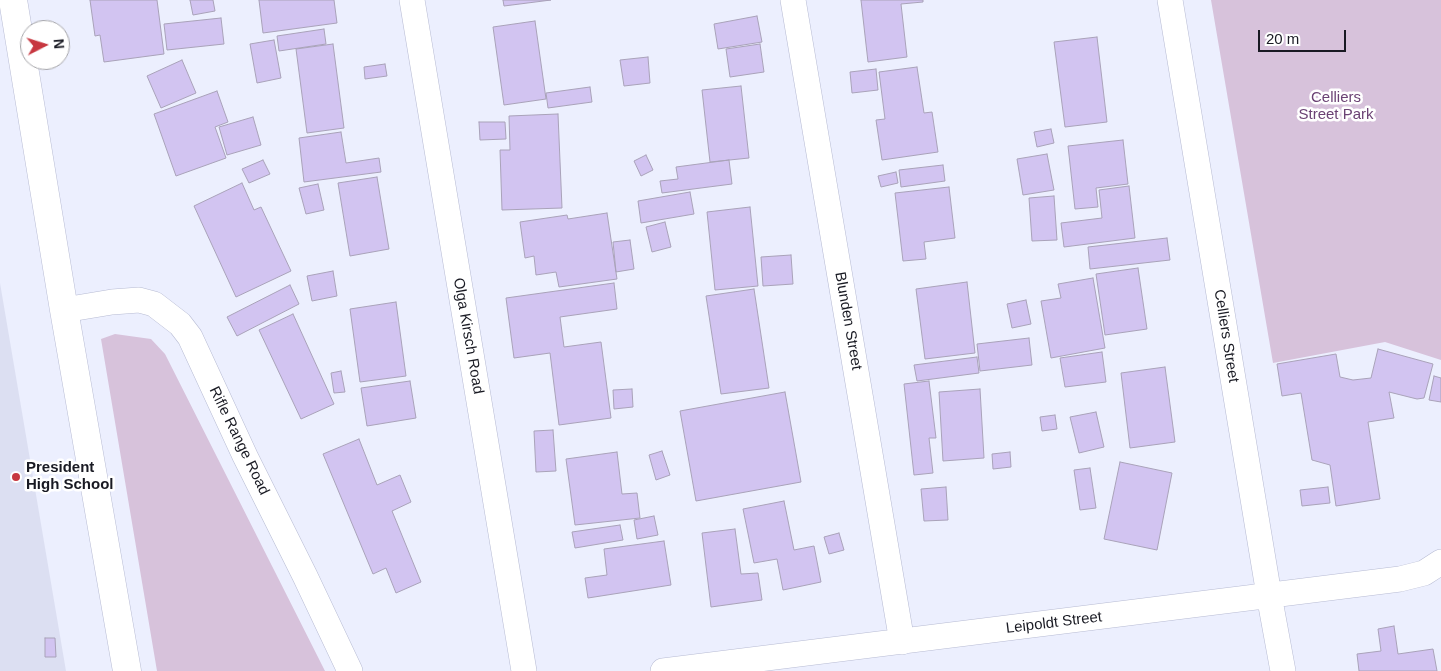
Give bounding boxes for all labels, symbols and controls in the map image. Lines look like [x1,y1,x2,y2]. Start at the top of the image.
north arrow [20,20,70,70]
scale bar [1261,20,1348,52]
text: 20 m [1266,30,1299,47]
text: N [51,38,67,50]
park label: Celliers Street Park [1298,89,1374,124]
street label: Blunden Street [831,271,865,371]
street label: Olga Kirsch Road [449,277,487,395]
street label: Celliers Street [1210,288,1242,384]
street label: Rifle Range Road [205,384,273,498]
place label: President High School [26,459,113,494]
marker: President High School [10,471,22,483]
street label: Leipoldt Street [1005,608,1103,638]

